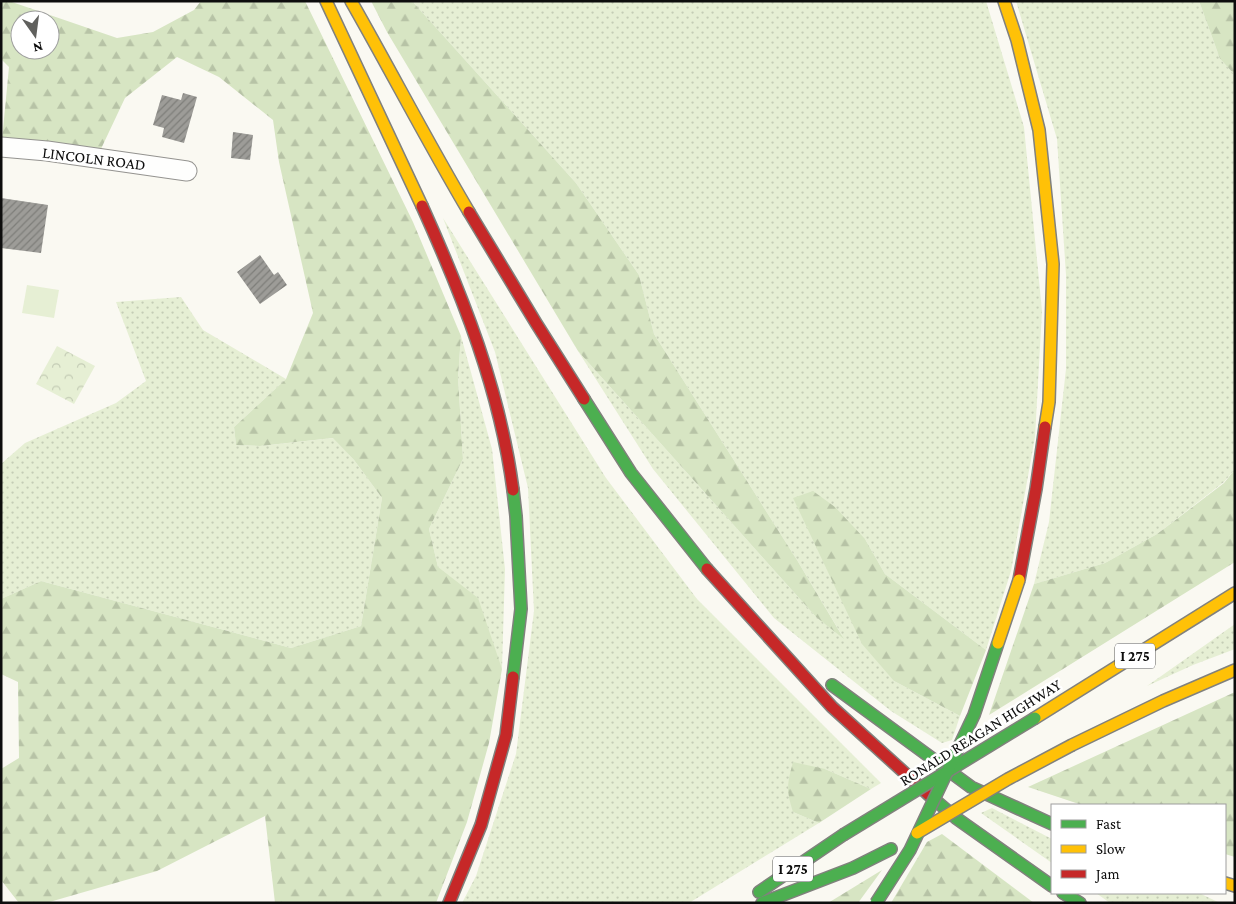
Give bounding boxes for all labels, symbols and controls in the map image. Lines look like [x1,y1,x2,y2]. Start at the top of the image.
north arrow [10,10,60,60]
text: N [31,39,45,57]
street label: LINCOLN ROAD [41,144,147,173]
road number: I 275 [1115,644,1155,668]
street label: RONALD REAGAN HIGHWAY [897,675,1064,789]
legend [1051,804,1226,894]
text: Fast [1096,816,1122,832]
text: Slow [1096,841,1126,857]
road number: I 275 [773,856,813,882]
text: Jam [1094,866,1119,883]

